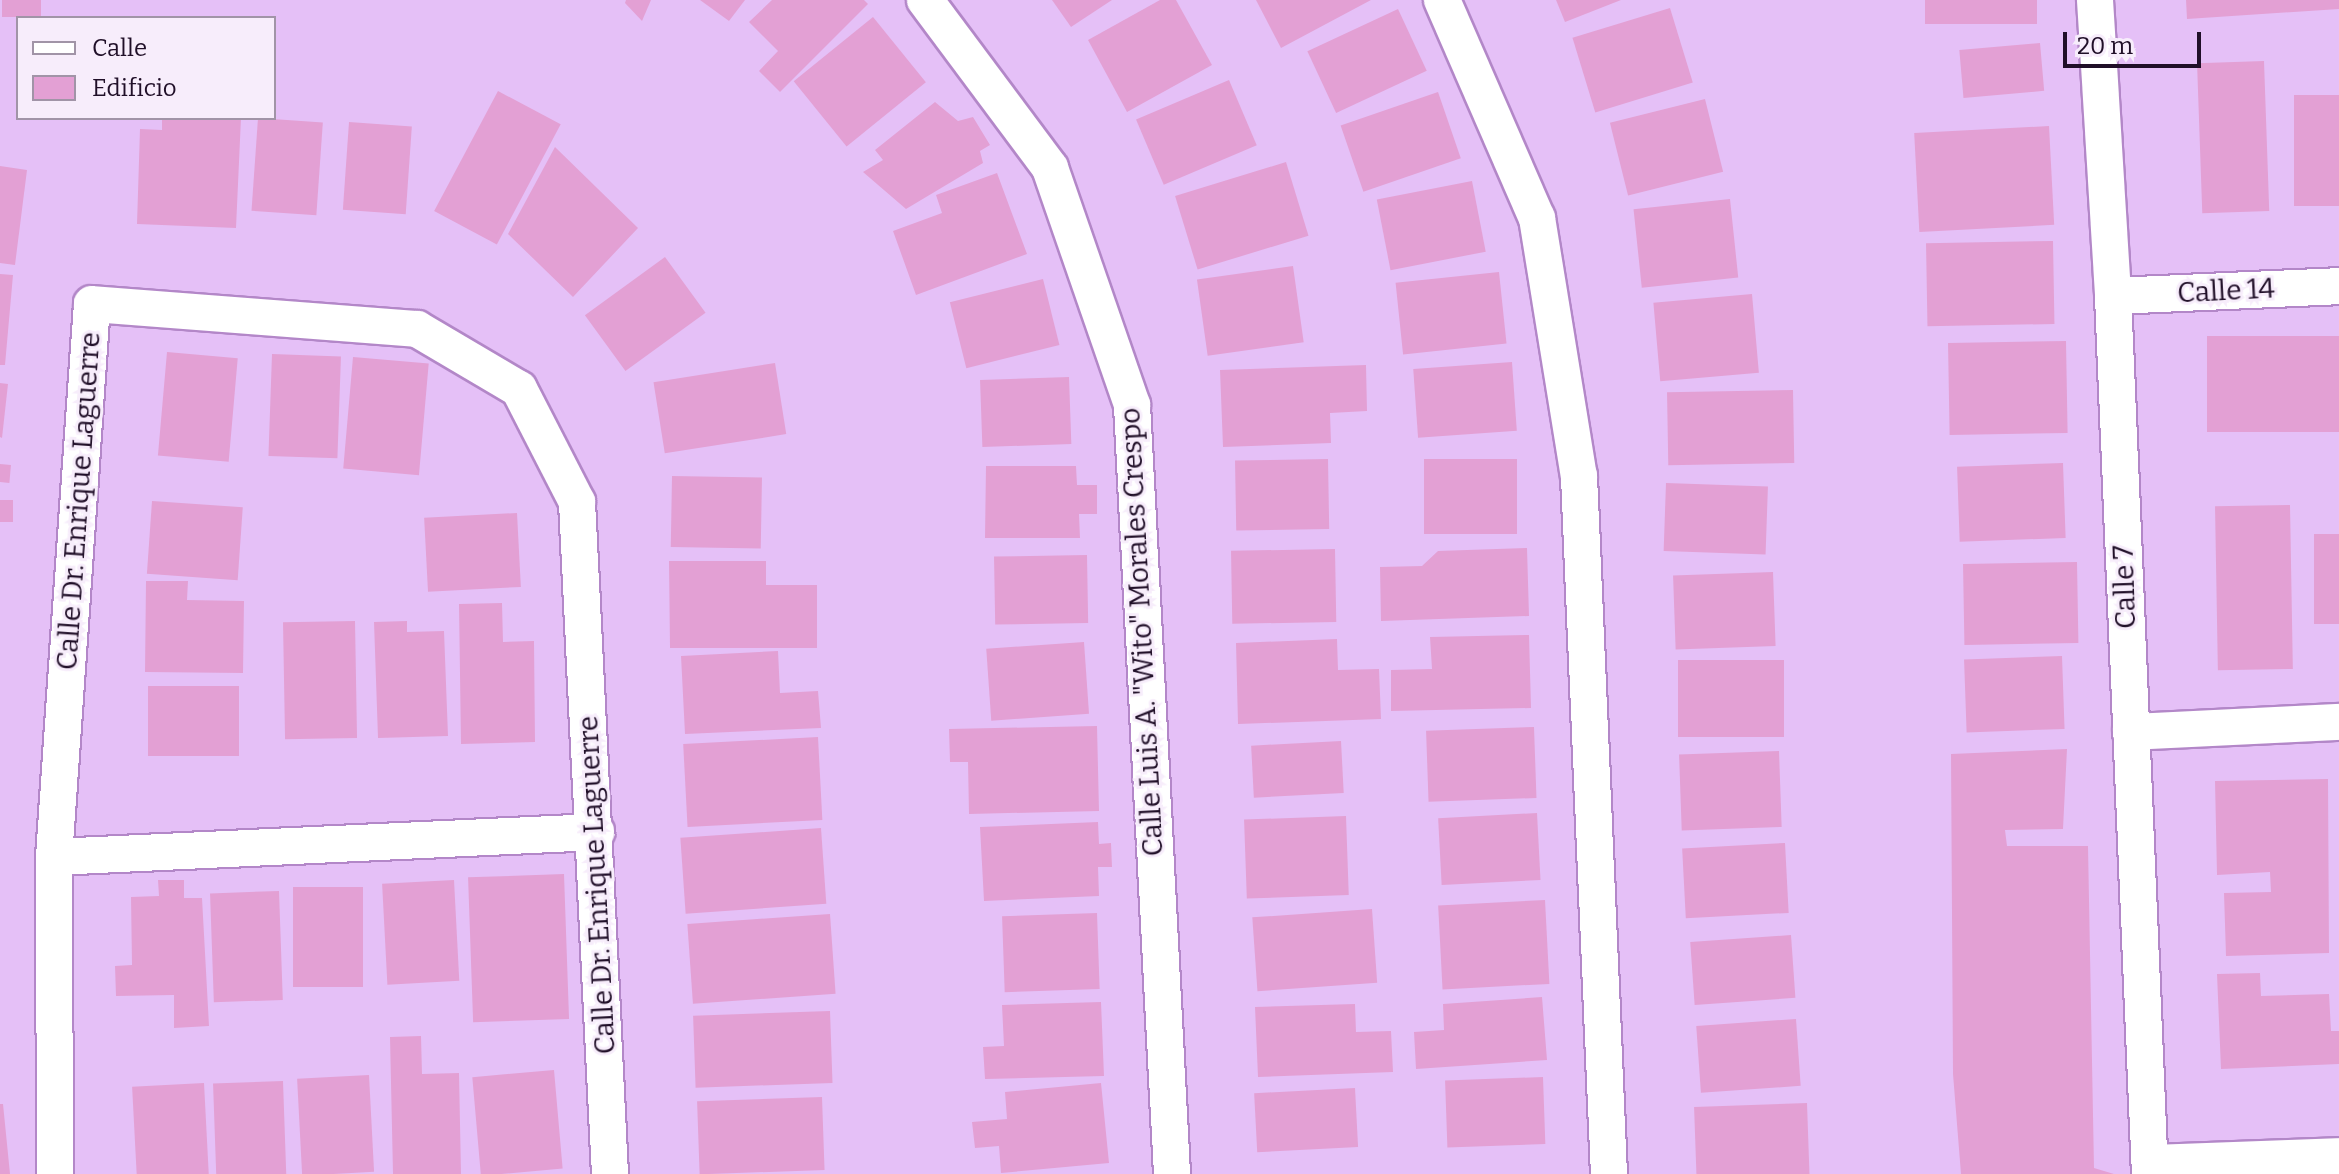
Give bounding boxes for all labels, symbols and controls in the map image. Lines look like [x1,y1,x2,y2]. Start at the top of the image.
legend [16,16,276,120]
scale bar [2067,16,2205,66]
text: 20 m [2077,32,2133,60]
text: Calle [92,34,147,62]
text: Edificio [92,74,177,102]
street label: Calle 14 [2176,272,2276,310]
street label: Calle Dr. Enrique Laguerre [50,331,108,671]
street label: Calle Luis A. "Wito" Morales Crespo [1113,407,1171,857]
street label: Calle 7 [2107,544,2143,630]
street label: Calle Dr. Enrique Laguerre [571,715,623,1055]

